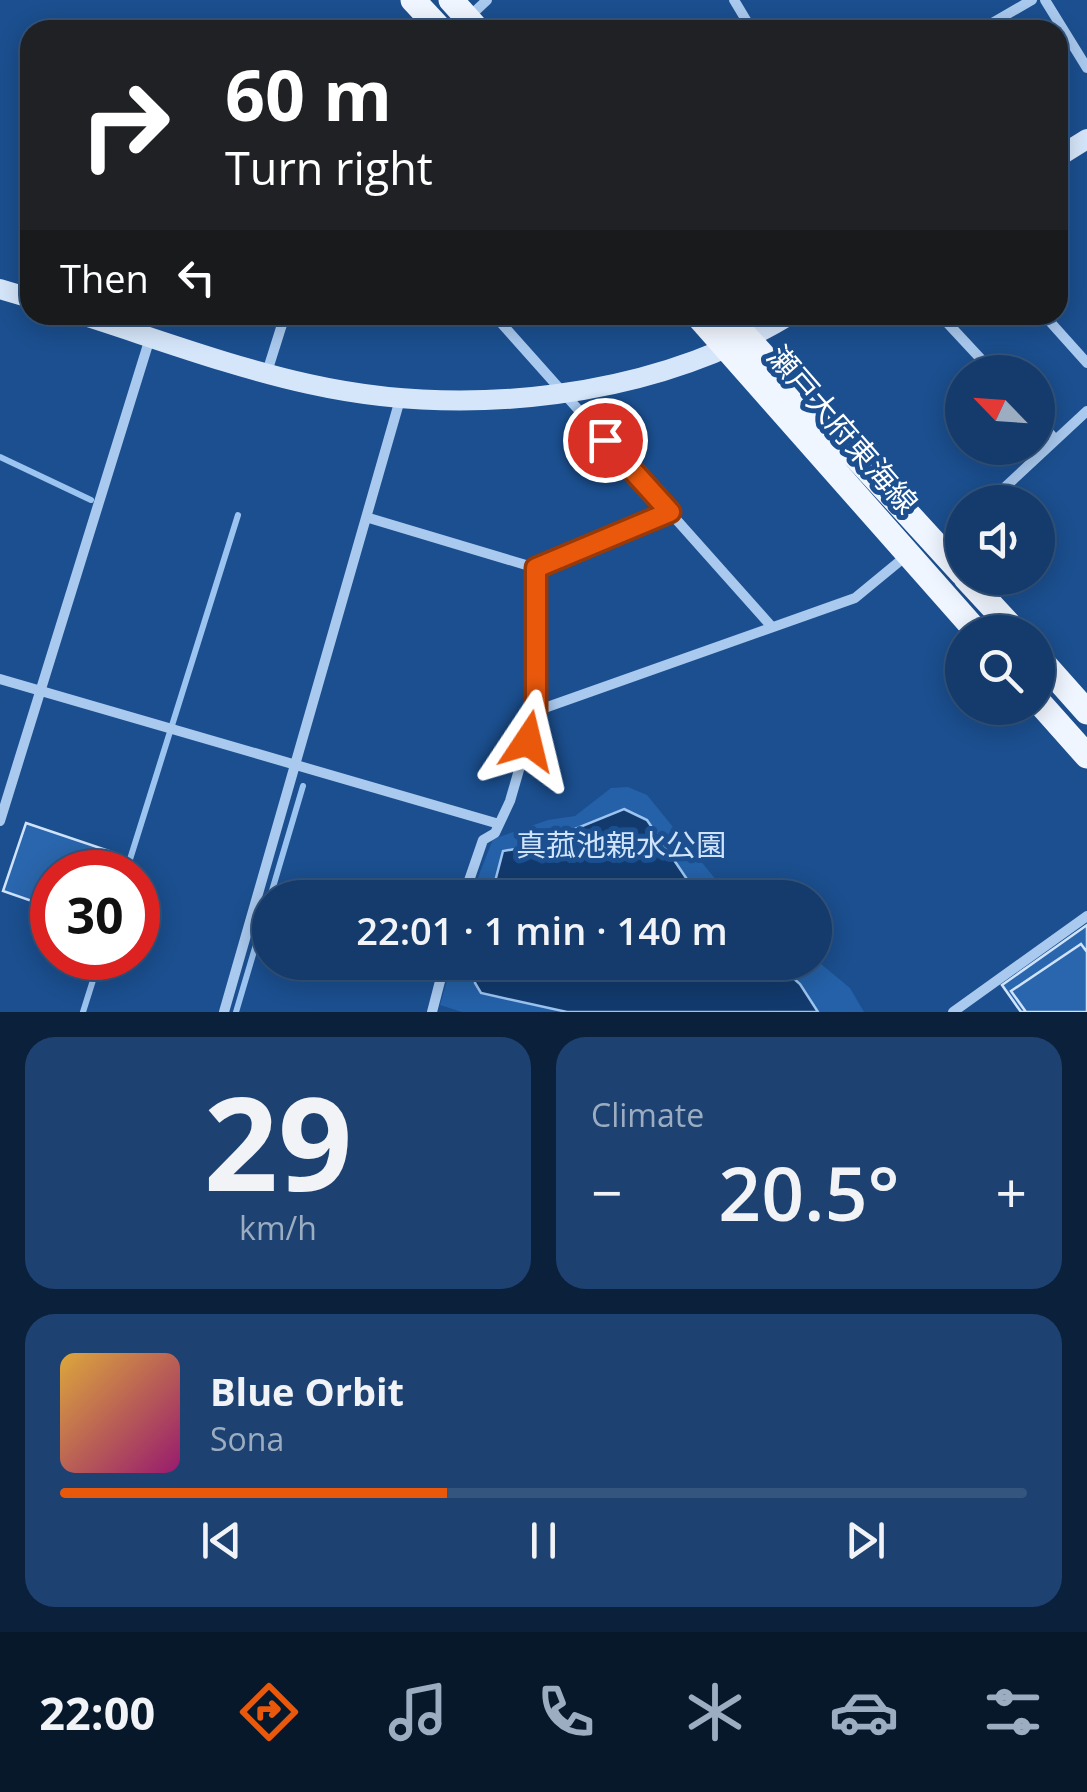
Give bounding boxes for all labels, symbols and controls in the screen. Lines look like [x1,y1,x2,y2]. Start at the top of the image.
text: 60 m [225,46,392,142]
icon: right [60,60,190,190]
text: Turn right [225,137,433,198]
icon: left [169,250,224,305]
text: Then [60,252,149,304]
street label: 瀬戸大府東海線 [759,336,927,522]
north arrow [945,355,1055,465]
map controls [945,355,1055,725]
pin [563,398,648,483]
icon: arrive [578,413,633,468]
button: sound [945,485,1055,595]
button: search [945,615,1055,725]
position arrow [476,689,580,793]
park label: 真菰池親水公園 [516,824,726,865]
speed limit sign: 30 [30,850,160,980]
text: 22:01 · 1 min · 140 m [356,904,728,956]
text: 29 [204,1052,352,1229]
text: Climate [591,1093,704,1136]
text: 20.5° [718,1141,900,1243]
text: − [591,1154,622,1229]
text: + [996,1154,1027,1229]
text: km/h [239,1206,317,1249]
text: Blue Orbit [210,1365,404,1417]
text: Sona [210,1417,284,1460]
icon: previous [194,1513,249,1568]
icon: pause [516,1513,571,1568]
icon: next [838,1513,893,1568]
icon: directions [234,1677,304,1747]
icon: music [383,1677,453,1747]
icon: phone [531,1677,601,1747]
icon: climate [680,1677,750,1747]
icon: car [829,1677,899,1747]
icon: filters [978,1677,1048,1747]
text: 22:00 [39,1682,155,1743]

